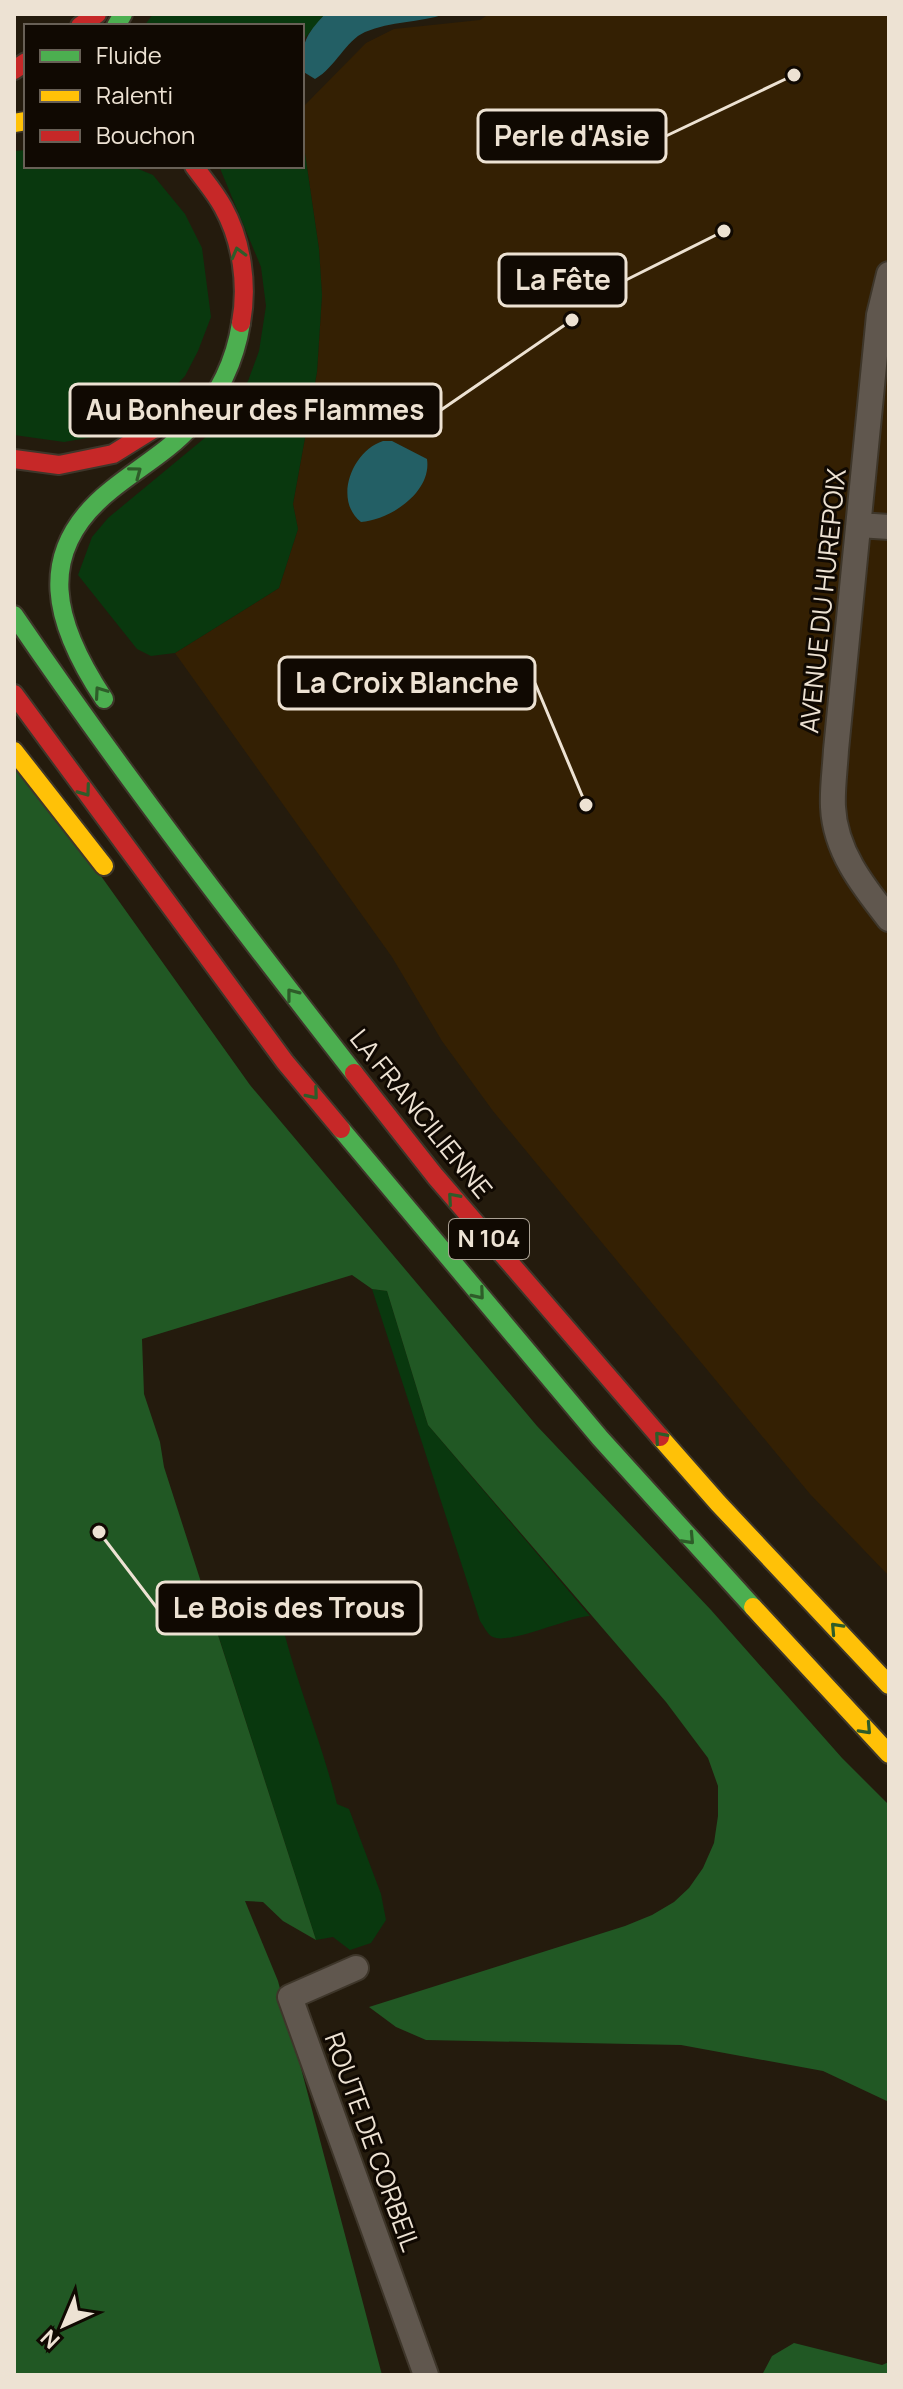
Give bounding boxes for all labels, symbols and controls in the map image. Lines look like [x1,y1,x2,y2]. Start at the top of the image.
legend [24,24,304,168]
text: Fluide [96,38,162,71]
text: Ralenti [96,78,173,111]
callout: Perle d'Asie [478,110,666,162]
text: Perle d'Asie [494,116,650,154]
text: Bouchon [96,118,195,151]
one-way arrow [231,247,247,261]
callout: La Fête [499,254,626,306]
text: La Fête [515,260,611,298]
callout: Au Bonheur des Flammes [70,384,441,436]
text: Au Bonheur des Flammes [86,390,424,428]
street label: AVENUE DU HUREPOIX [790,467,854,735]
one-way arrow [127,468,142,482]
callout: La Croix Blanche [279,657,535,709]
text: La Croix Blanche [295,663,519,701]
one-way arrow [95,687,110,701]
one-way arrow [76,783,90,797]
one-way arrow [288,988,302,1003]
street label: LA FRANCILIENNE [342,1021,501,1206]
one-way arrow [303,1085,318,1100]
one-way arrow [449,1192,463,1207]
road number: N 104 [449,1219,529,1259]
one-way arrow [469,1285,484,1299]
one-way arrow [655,1431,670,1446]
one-way arrow [679,1529,693,1544]
callout: Le Bois des Trous [157,1582,421,1634]
text: Le Bois des Trous [173,1588,405,1626]
one-way arrow [831,1623,845,1638]
one-way arrow [856,1720,871,1734]
street label: ROUTE DE CORBEIL [317,2027,429,2256]
north arrow [24,2285,104,2365]
text: N [34,2323,66,2356]

